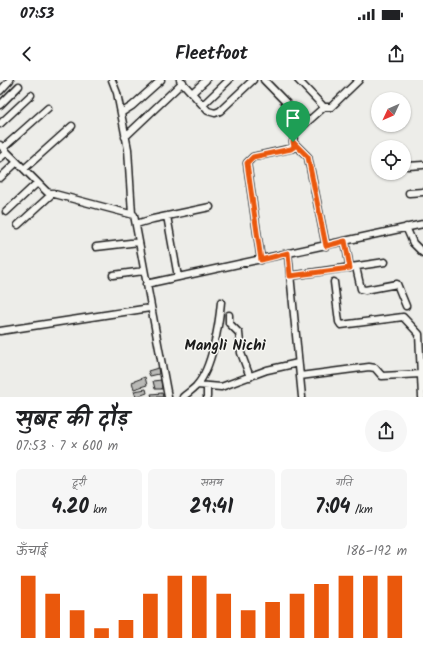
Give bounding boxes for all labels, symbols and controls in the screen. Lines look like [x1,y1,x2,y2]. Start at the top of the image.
text: 07:53 [20,2,54,26]
text: Fleetfoot [175,40,248,69]
icon: back [16,43,38,65]
icon: share [385,43,407,65]
north arrow [371,92,411,132]
map controls [371,92,411,180]
pin [276,101,310,142]
icon: arrive [282,107,304,129]
button: locate [371,140,411,180]
district label: Mangli Nichi [184,334,267,358]
text: सुबह की दौड़ [16,403,128,438]
button: share [365,410,407,452]
text: 07:53 · 7 × 600 m [16,436,118,457]
text: दूरी [73,474,86,492]
text: समय [200,474,223,492]
text: गति [336,474,352,492]
text: 4.20 [51,492,89,524]
text: 29:41 [190,492,233,524]
text: 7:04 [315,492,350,524]
text: km [89,501,107,519]
text: /km [350,501,373,519]
text: ऊँचाई [16,541,47,562]
text: 186–192 m [346,541,407,562]

